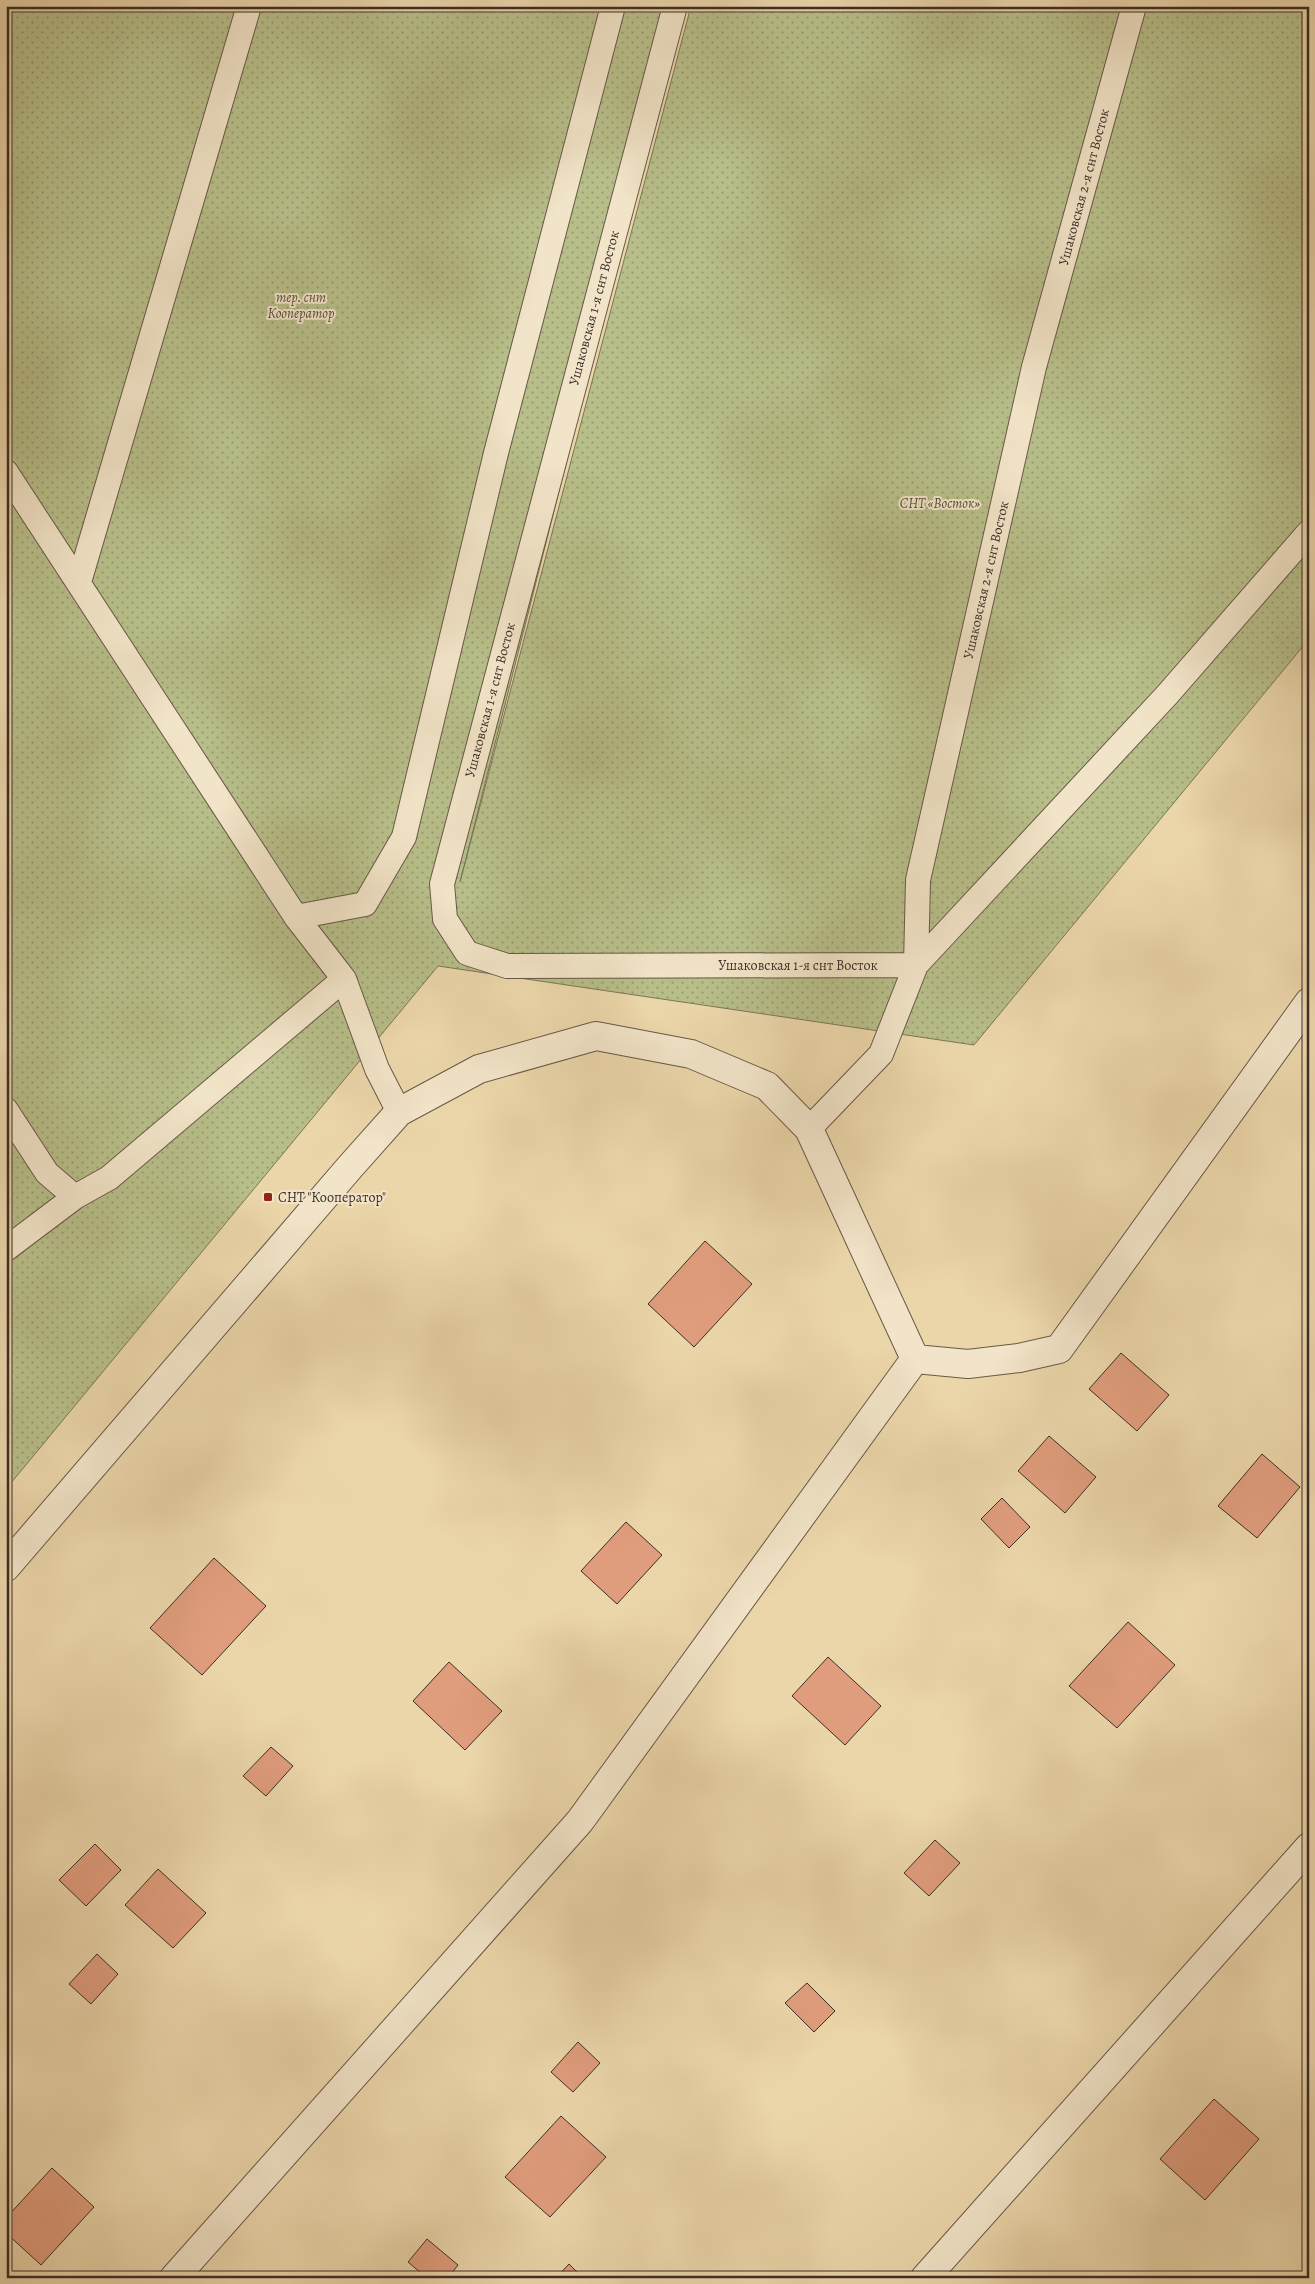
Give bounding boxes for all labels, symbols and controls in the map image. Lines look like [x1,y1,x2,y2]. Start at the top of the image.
street label: Ушаковская 2-я снт Восток [1054,107,1114,267]
street label: Ушаковская 1-я снт Восток [564,228,624,388]
park label: тер. снт Кооператор [267,288,335,323]
park label: СНТ «Восток» [900,494,980,513]
street label: Ушаковская 2-я снт Восток [959,499,1013,661]
street label: Ушаковская 1-я снт Восток [460,620,520,780]
street label: Ушаковская 1-я снт Восток [718,956,878,975]
place label: СНТ "Кооператор" [278,1188,386,1207]
marker: СНТ "Кооператор" [262,1191,274,1203]

